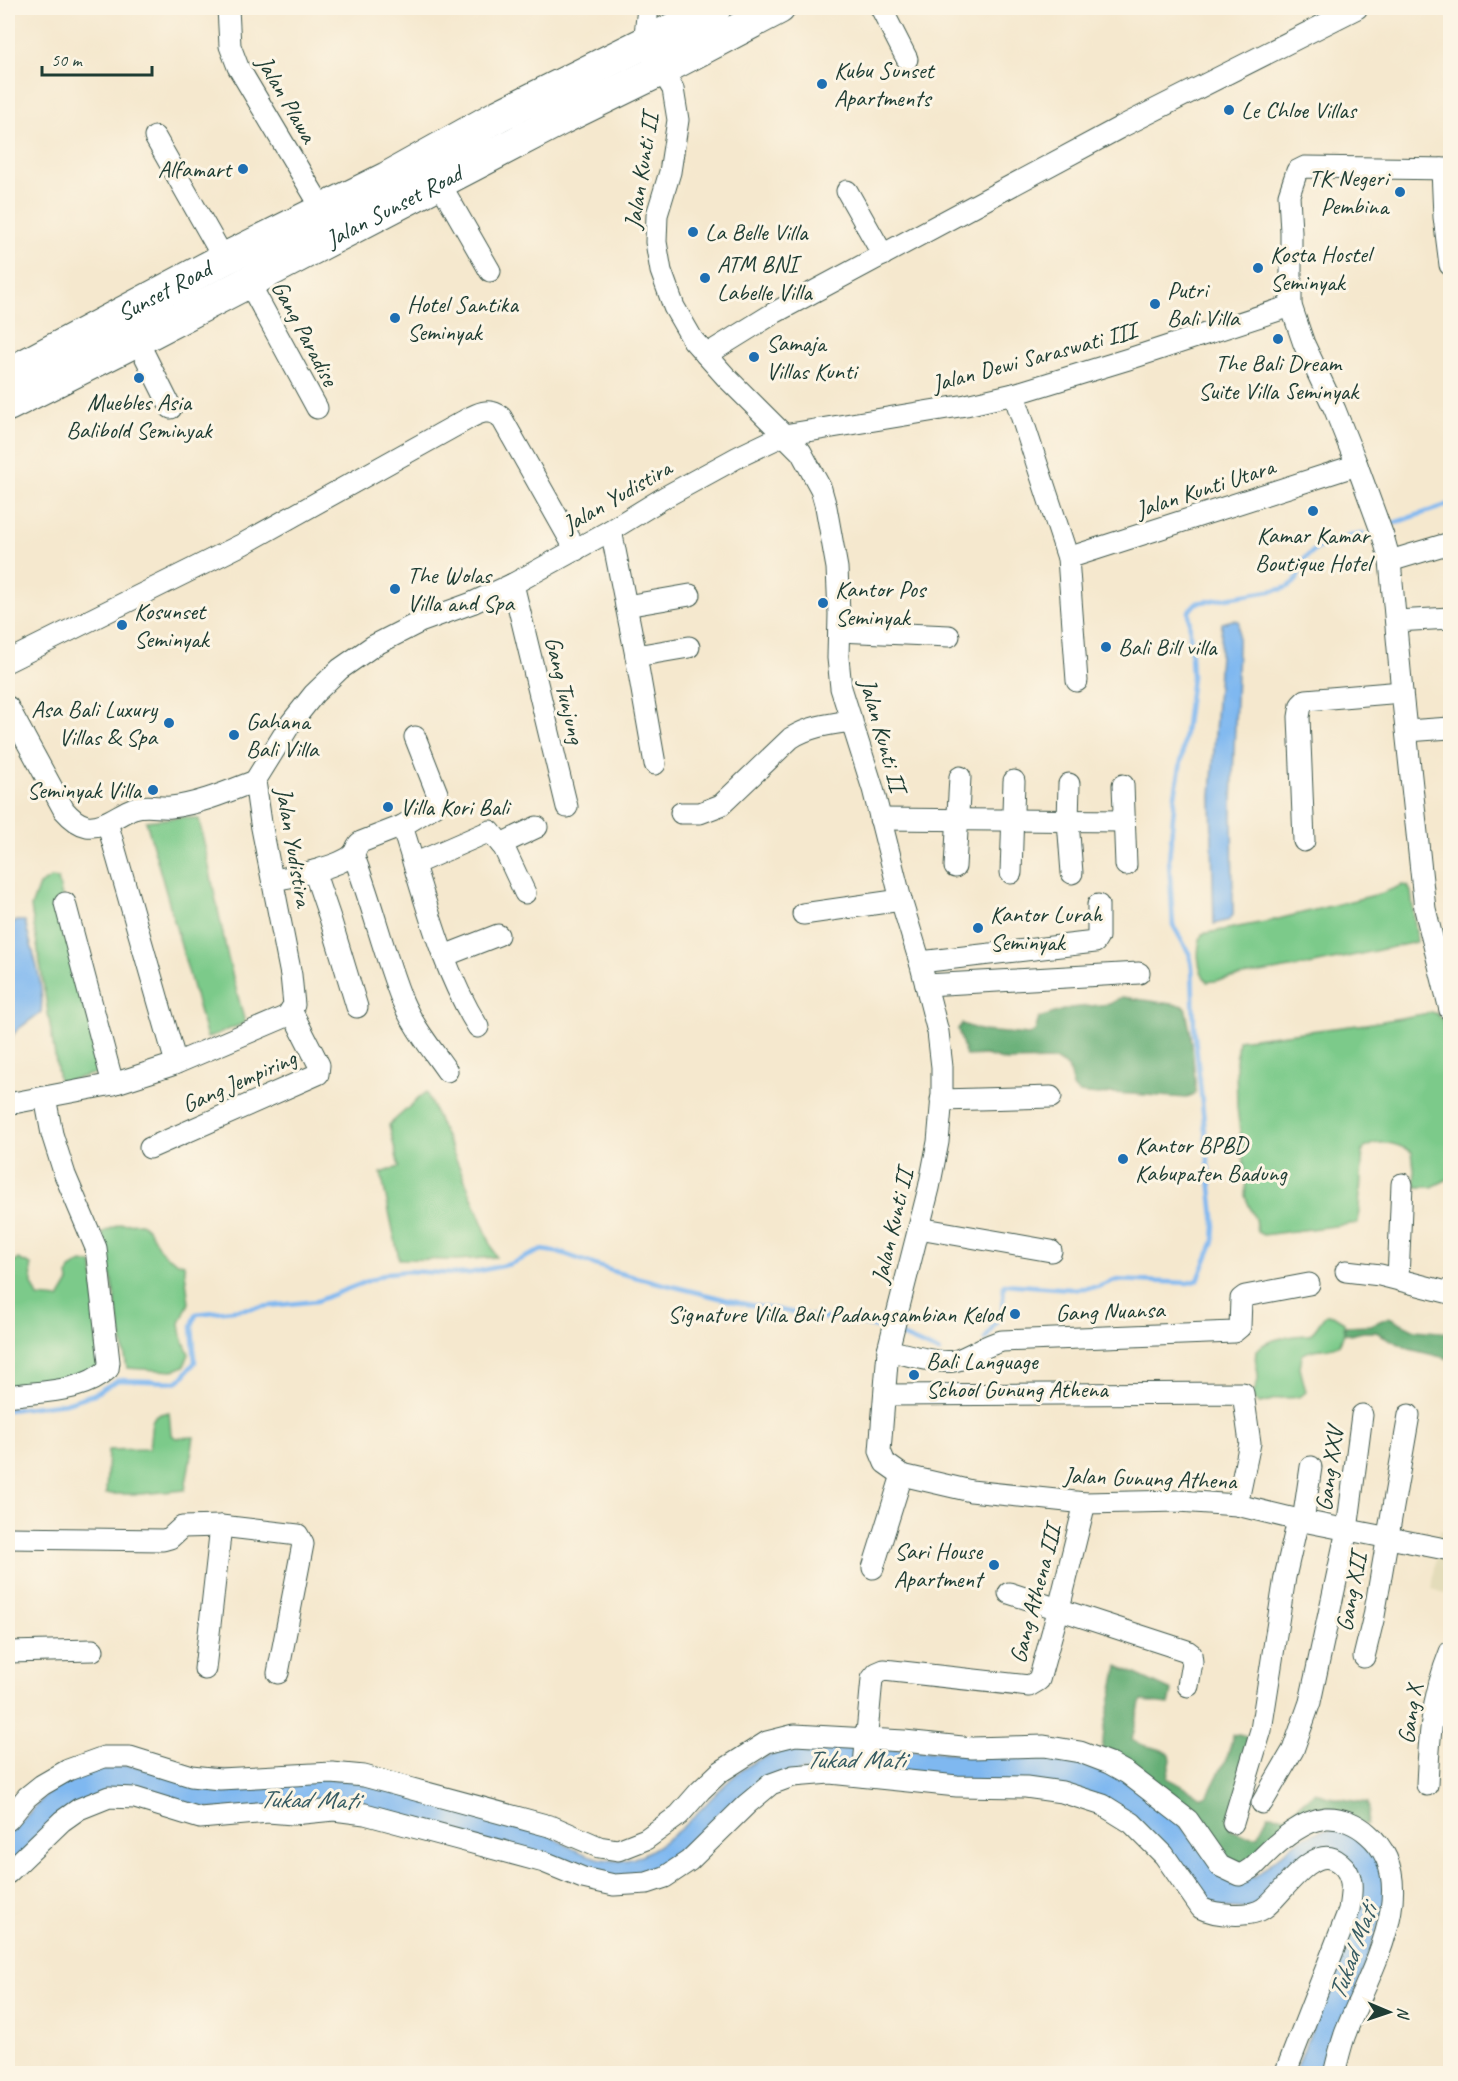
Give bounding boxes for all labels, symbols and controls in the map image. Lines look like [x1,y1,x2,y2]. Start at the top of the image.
scale bar [42,39,152,77]
text: 50 m [51,49,84,71]
street label: Jalan Plawa [250,49,325,149]
place label: Kubu Sunset Apartments [834,55,936,113]
marker: Kubu Sunset Apartments [815,77,829,91]
place label: Le Chloe Villas [1241,95,1358,125]
marker: Le Chloe Villas [1222,103,1236,117]
street label: Jalan Kunti II [617,106,666,232]
place label: Alfamart [158,154,233,184]
street label: Jalan Sunset Road [320,157,470,254]
marker: Alfamart [236,162,250,176]
place label: TK Negeri Pembina [1309,163,1391,221]
marker: TK Negeri Pembina [1393,185,1407,199]
place label: La Belle Villa [705,217,809,247]
marker: La Belle Villa [686,225,700,239]
place label: Kosta Hostel Seminyak [1270,239,1375,297]
place label: ATM BNI Labelle Villa [717,249,813,307]
street label: Sunset Road [112,252,219,328]
marker: Kosta Hostel Seminyak [1251,261,1265,275]
marker: ATM BNI Labelle Villa [698,271,712,285]
street label: Gang Paradise [265,275,346,393]
place label: Putri Bali Villa [1167,275,1241,333]
place label: Hotel Santika Seminyak [407,289,519,347]
marker: Putri Bali Villa [1148,297,1162,311]
marker: Hotel Santika Seminyak [388,311,402,325]
street label: Jalan Dewi Saraswati III [928,314,1144,399]
place label: Samaja Villas Kunti [766,328,859,386]
marker: The Bali Dream Suite Villa Seminyak [1271,332,1285,346]
place label: The Bali Dream Suite Villa Seminyak [1198,348,1360,406]
marker: Samaja Villas Kunti [747,350,761,364]
marker: Muebles Asia Balibold Seminyak [132,371,146,385]
place label: Muebles Asia Balibold Seminyak [66,387,214,445]
street label: Jalan Kunti Utara [1131,451,1280,525]
street label: Jalan Yudistira [556,452,679,540]
marker: Kamar Kamar Boutique Hotel [1306,504,1320,518]
place label: Kamar Kamar Boutique Hotel [1255,520,1375,578]
place label: The Wolas Villa and Spa [407,560,515,618]
place label: Kantor Pos Seminyak [835,574,928,632]
marker: The Wolas Villa and Spa [388,582,402,596]
place label: Kosunset Seminyak [134,596,211,654]
marker: Kantor Pos Seminyak [816,596,830,610]
marker: Kosunset Seminyak [115,618,129,632]
place label: Bali Bill villa [1118,632,1218,662]
street label: Gang Tunjung [538,634,592,748]
marker: Bali Bill villa [1099,640,1113,654]
street label: Jalan Kunti II [852,674,915,800]
place label: Asa Bali Luxury Villas & Spa [31,694,159,752]
place label: Gahana Bali Villa [246,706,320,764]
marker: Asa Bali Luxury Villas & Spa [162,716,176,730]
marker: Gahana Bali Villa [227,728,241,742]
place label: Seminyak Villa [27,775,142,805]
marker: Seminyak Villa [146,783,160,797]
street label: Jalan Yudistira [269,784,320,911]
place label: Villa Kori Bali [400,792,512,822]
marker: Villa Kori Bali [381,800,395,814]
place label: Kantor Lurah Seminyak [990,899,1103,957]
marker: Kantor Lurah Seminyak [971,921,985,935]
street label: Gang Jempiring [177,1042,302,1119]
place label: Kantor BPBD Kabupaten Badung [1135,1130,1288,1188]
marker: Kantor BPBD Kabupaten Badung [1116,1152,1130,1166]
street label: Jalan Kunti II [864,1161,921,1287]
street label: Gang Nuansa [1055,1294,1167,1328]
place label: Signature Villa Bali Padangsambian Kelod [668,1299,1007,1329]
marker: Signature Villa Bali Padangsambian Kelod [1008,1307,1022,1321]
place label: Bali Language School Gunung Athena [926,1346,1109,1404]
marker: Bali Language School Gunung Athena [907,1368,921,1382]
street label: Gang XXV [1308,1421,1350,1513]
street label: Jalan Gunung Athena [1062,1460,1238,1496]
street label: Gang Athena III [1002,1517,1069,1666]
place label: Sari House Apartment [894,1536,985,1594]
street label: Gang XII [1329,1545,1374,1634]
marker: Sari House Apartment [987,1558,1001,1572]
street label: Gang X [1391,1680,1430,1746]
water label: Tukad Mati [806,1743,910,1776]
water label: Tukad Mati [259,1782,365,1817]
water label: Tukad Mati [1320,1894,1387,2004]
north arrow [1359,1982,1419,2042]
text: N [1393,2007,1413,2021]

